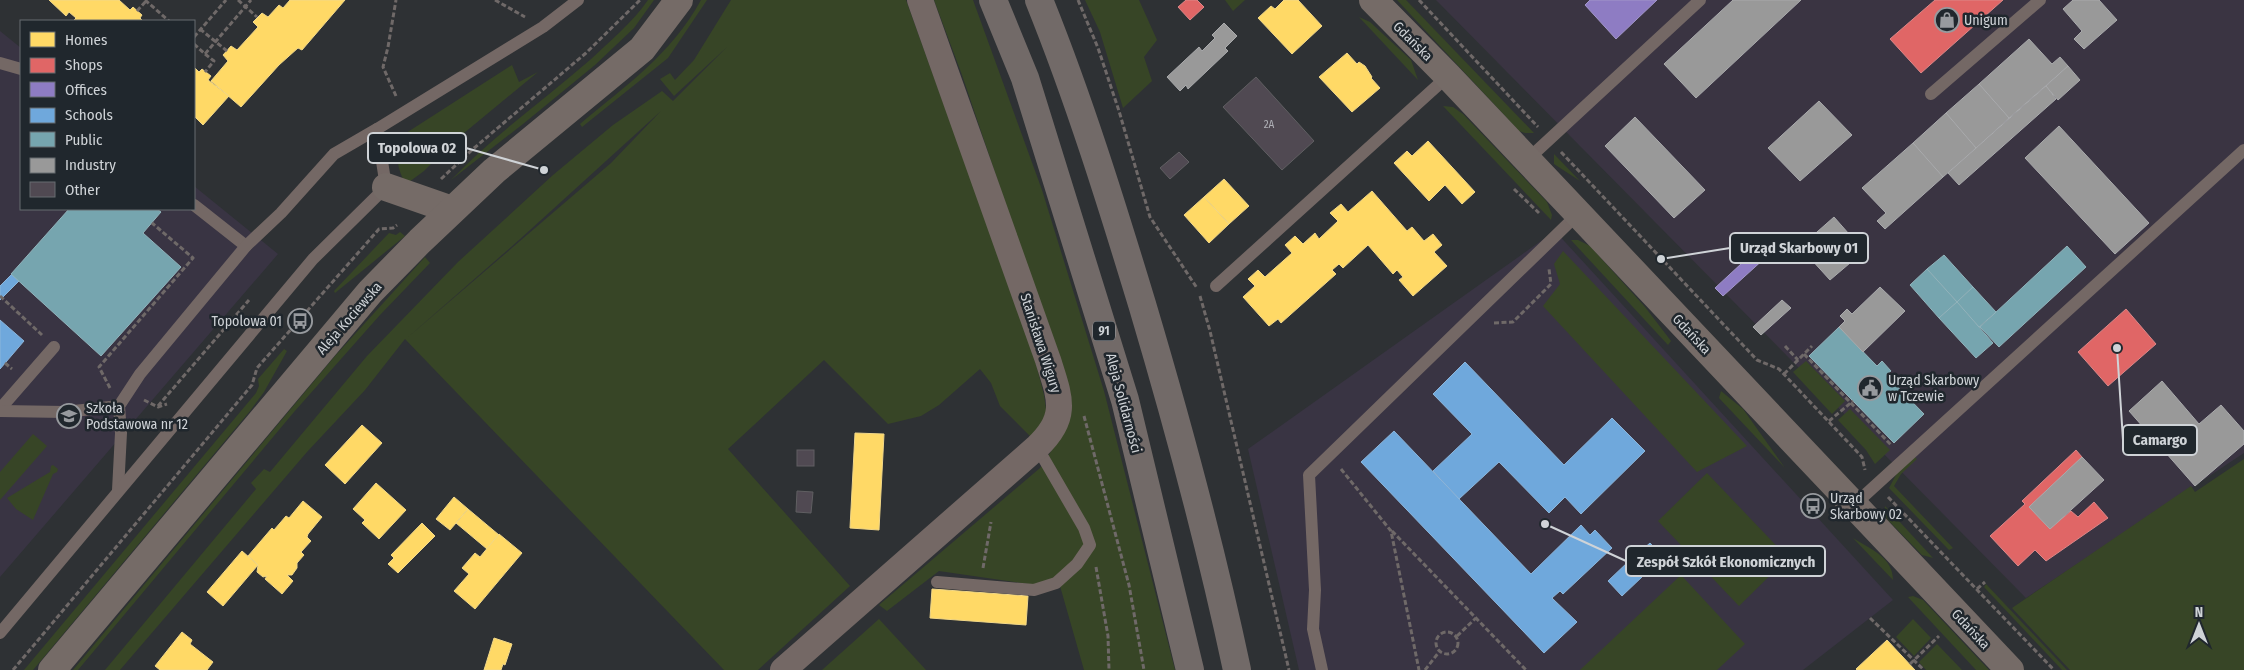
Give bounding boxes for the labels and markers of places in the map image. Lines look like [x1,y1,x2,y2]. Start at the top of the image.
shop icon: Unigum [1934,7,1960,33]
place label: Unigum [1964,12,2008,29]
callout: Topolowa 02 [368,133,466,163]
callout: Urząd Skarbowy 01 [1730,233,1868,263]
bus stop icon: Topolowa 01 [287,308,313,334]
place label: Topolowa 01 [212,313,282,330]
place label: Urząd Skarbowy w Tczewie [1888,372,1980,405]
public building icon: Urząd Skarbowy w Tczewie [1857,375,1883,401]
place label: Szkoła Podstawowa nr 12 [86,400,188,433]
school or university icon: Szkoła Podstawowa nr 12 [56,403,82,429]
callout: Camargo [2123,425,2197,455]
place label: Urząd Skarbowy 02 [1830,490,1902,523]
bus stop icon: Urząd Skarbowy 02 [1800,493,1826,519]
callout: Zespół Szkół Ekonomicznych [1626,546,1825,576]

